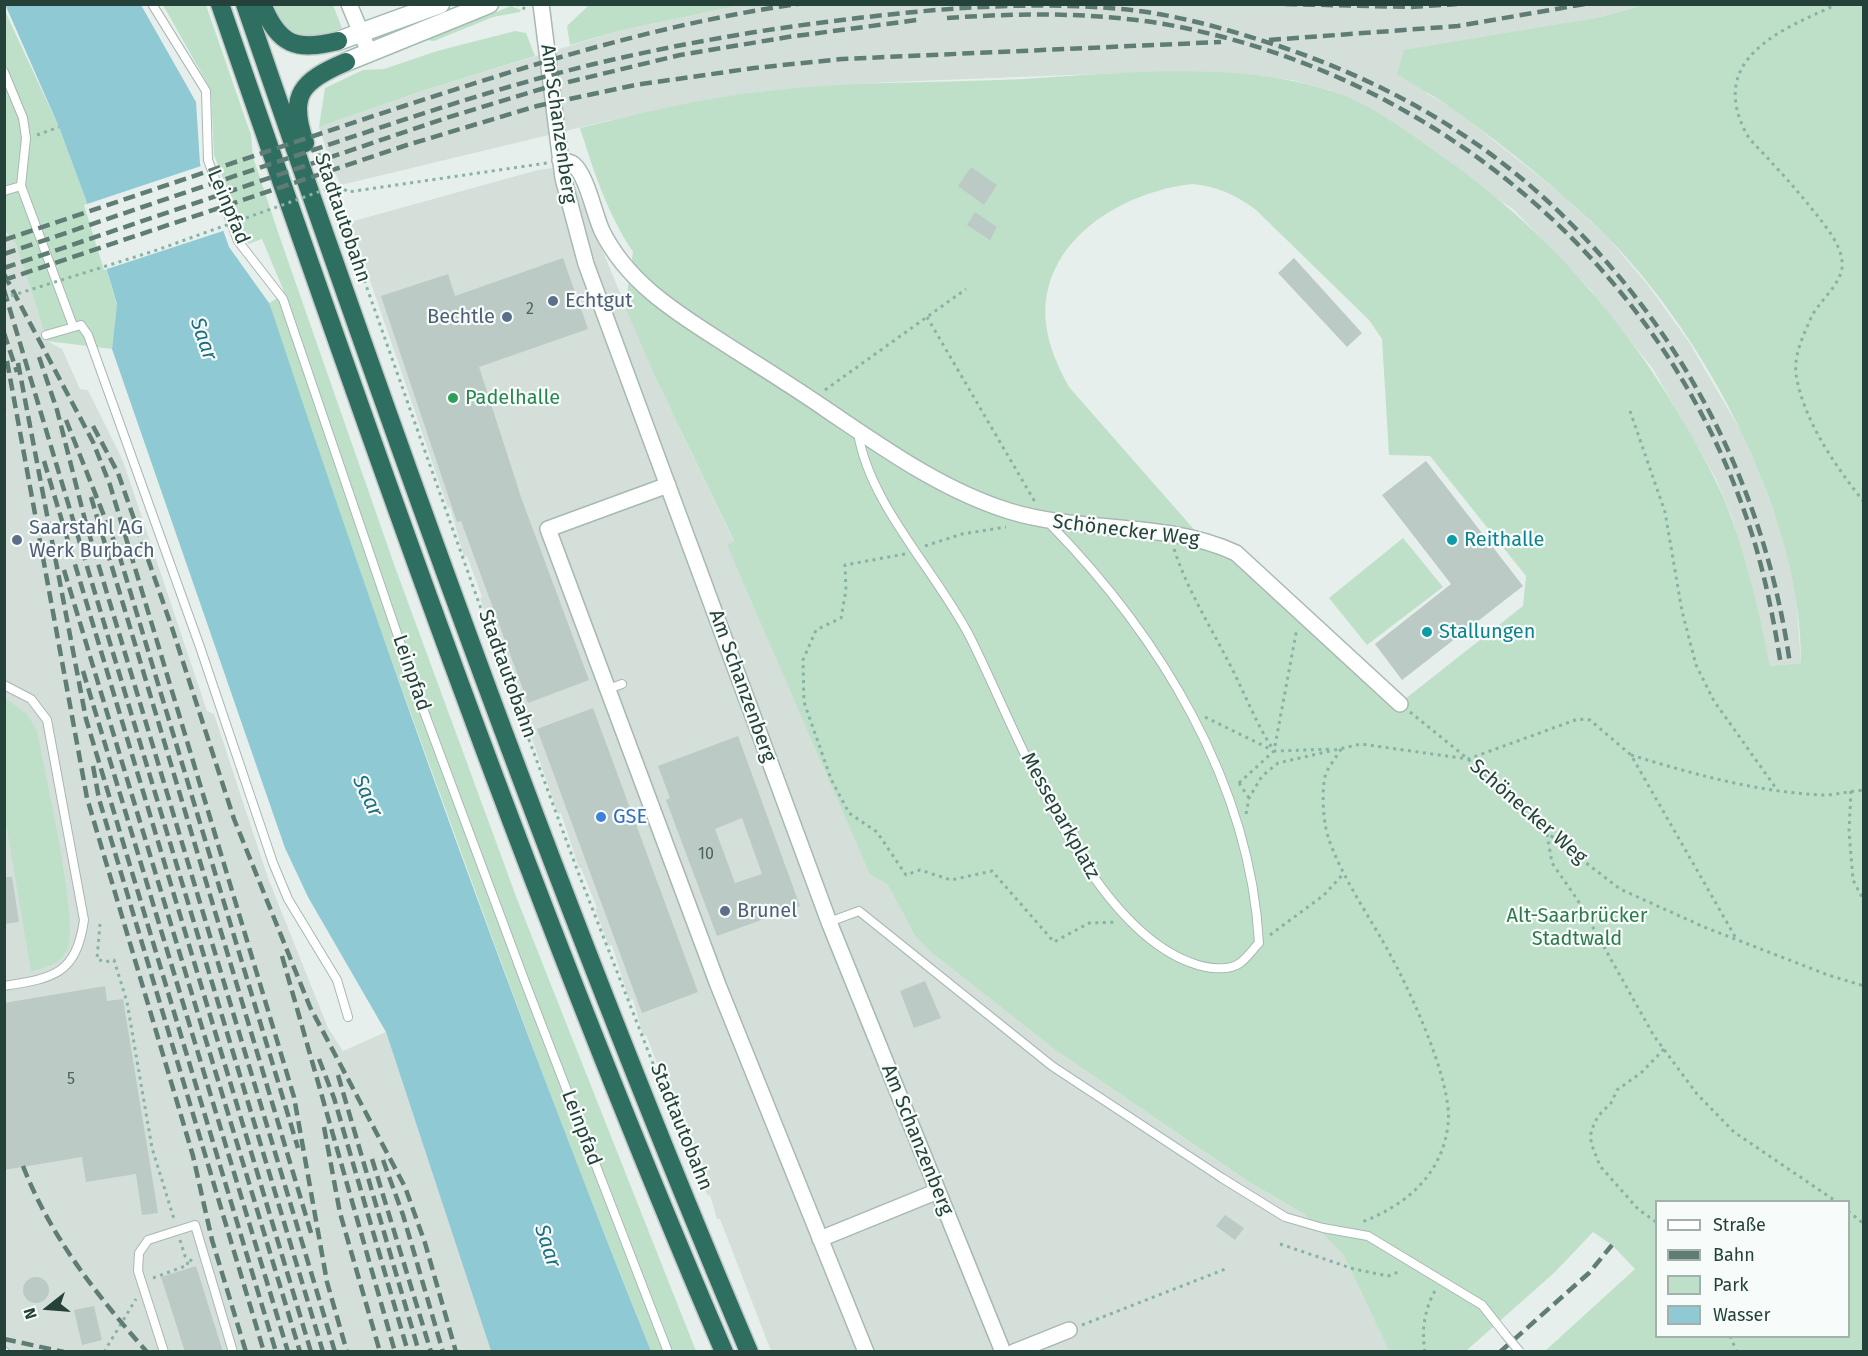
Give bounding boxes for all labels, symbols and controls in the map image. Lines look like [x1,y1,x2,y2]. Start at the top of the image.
street label: Am Schanzenberg [535,43,581,205]
street label: Stadtautobahn [309,150,375,286]
street label: Leinpfad [202,166,254,248]
place label: Echtgut [565,289,633,313]
marker: Echtgut [546,294,560,308]
house number: 2 [526,300,534,320]
place label: Bechtle [427,305,495,329]
marker: Bechtle [500,310,514,324]
water label: Saar [184,314,222,364]
place label: Padelhalle [465,386,560,410]
marker: Padelhalle [446,391,460,405]
street label: Schönecker Weg [1051,510,1201,552]
place label: Saarstahl AG Werk Burbach [29,516,155,563]
place label: Reithalle [1464,528,1544,552]
marker: Saarstahl AG Werk Burbach [10,533,24,547]
marker: Reithalle [1445,533,1459,547]
street label: Stadtautobahn [473,606,541,742]
street label: Am Schanzenberg [703,606,781,766]
place label: Stallungen [1439,620,1535,644]
marker: Stallungen [1420,625,1434,639]
street label: Leinpfad [387,632,435,714]
street label: Messeparkplatz [1015,749,1105,883]
street label: Schönecker Weg [1464,755,1592,869]
water label: Saar [346,771,388,821]
place label: GSE [613,805,647,829]
marker: GSE [594,810,608,824]
house number: 10 [698,845,714,865]
place label: Brunel [737,899,797,923]
marker: Brunel [718,904,732,918]
park label: Alt-Saarbrücker Stadtwald [1507,904,1647,951]
street label: Stadtautobahn [645,1060,717,1194]
street label: Am Schanzenberg [876,1061,958,1219]
house number: 5 [67,1070,75,1090]
street label: Leinpfad [556,1087,606,1169]
legend [1655,1200,1850,1338]
text: Straße [1713,1214,1766,1236]
water label: Saar [528,1222,566,1270]
text: Bahn [1713,1244,1755,1266]
text: Park [1713,1274,1748,1296]
north arrow [18,1278,78,1338]
text: Wasser [1713,1304,1770,1326]
text: N [20,1306,41,1321]

